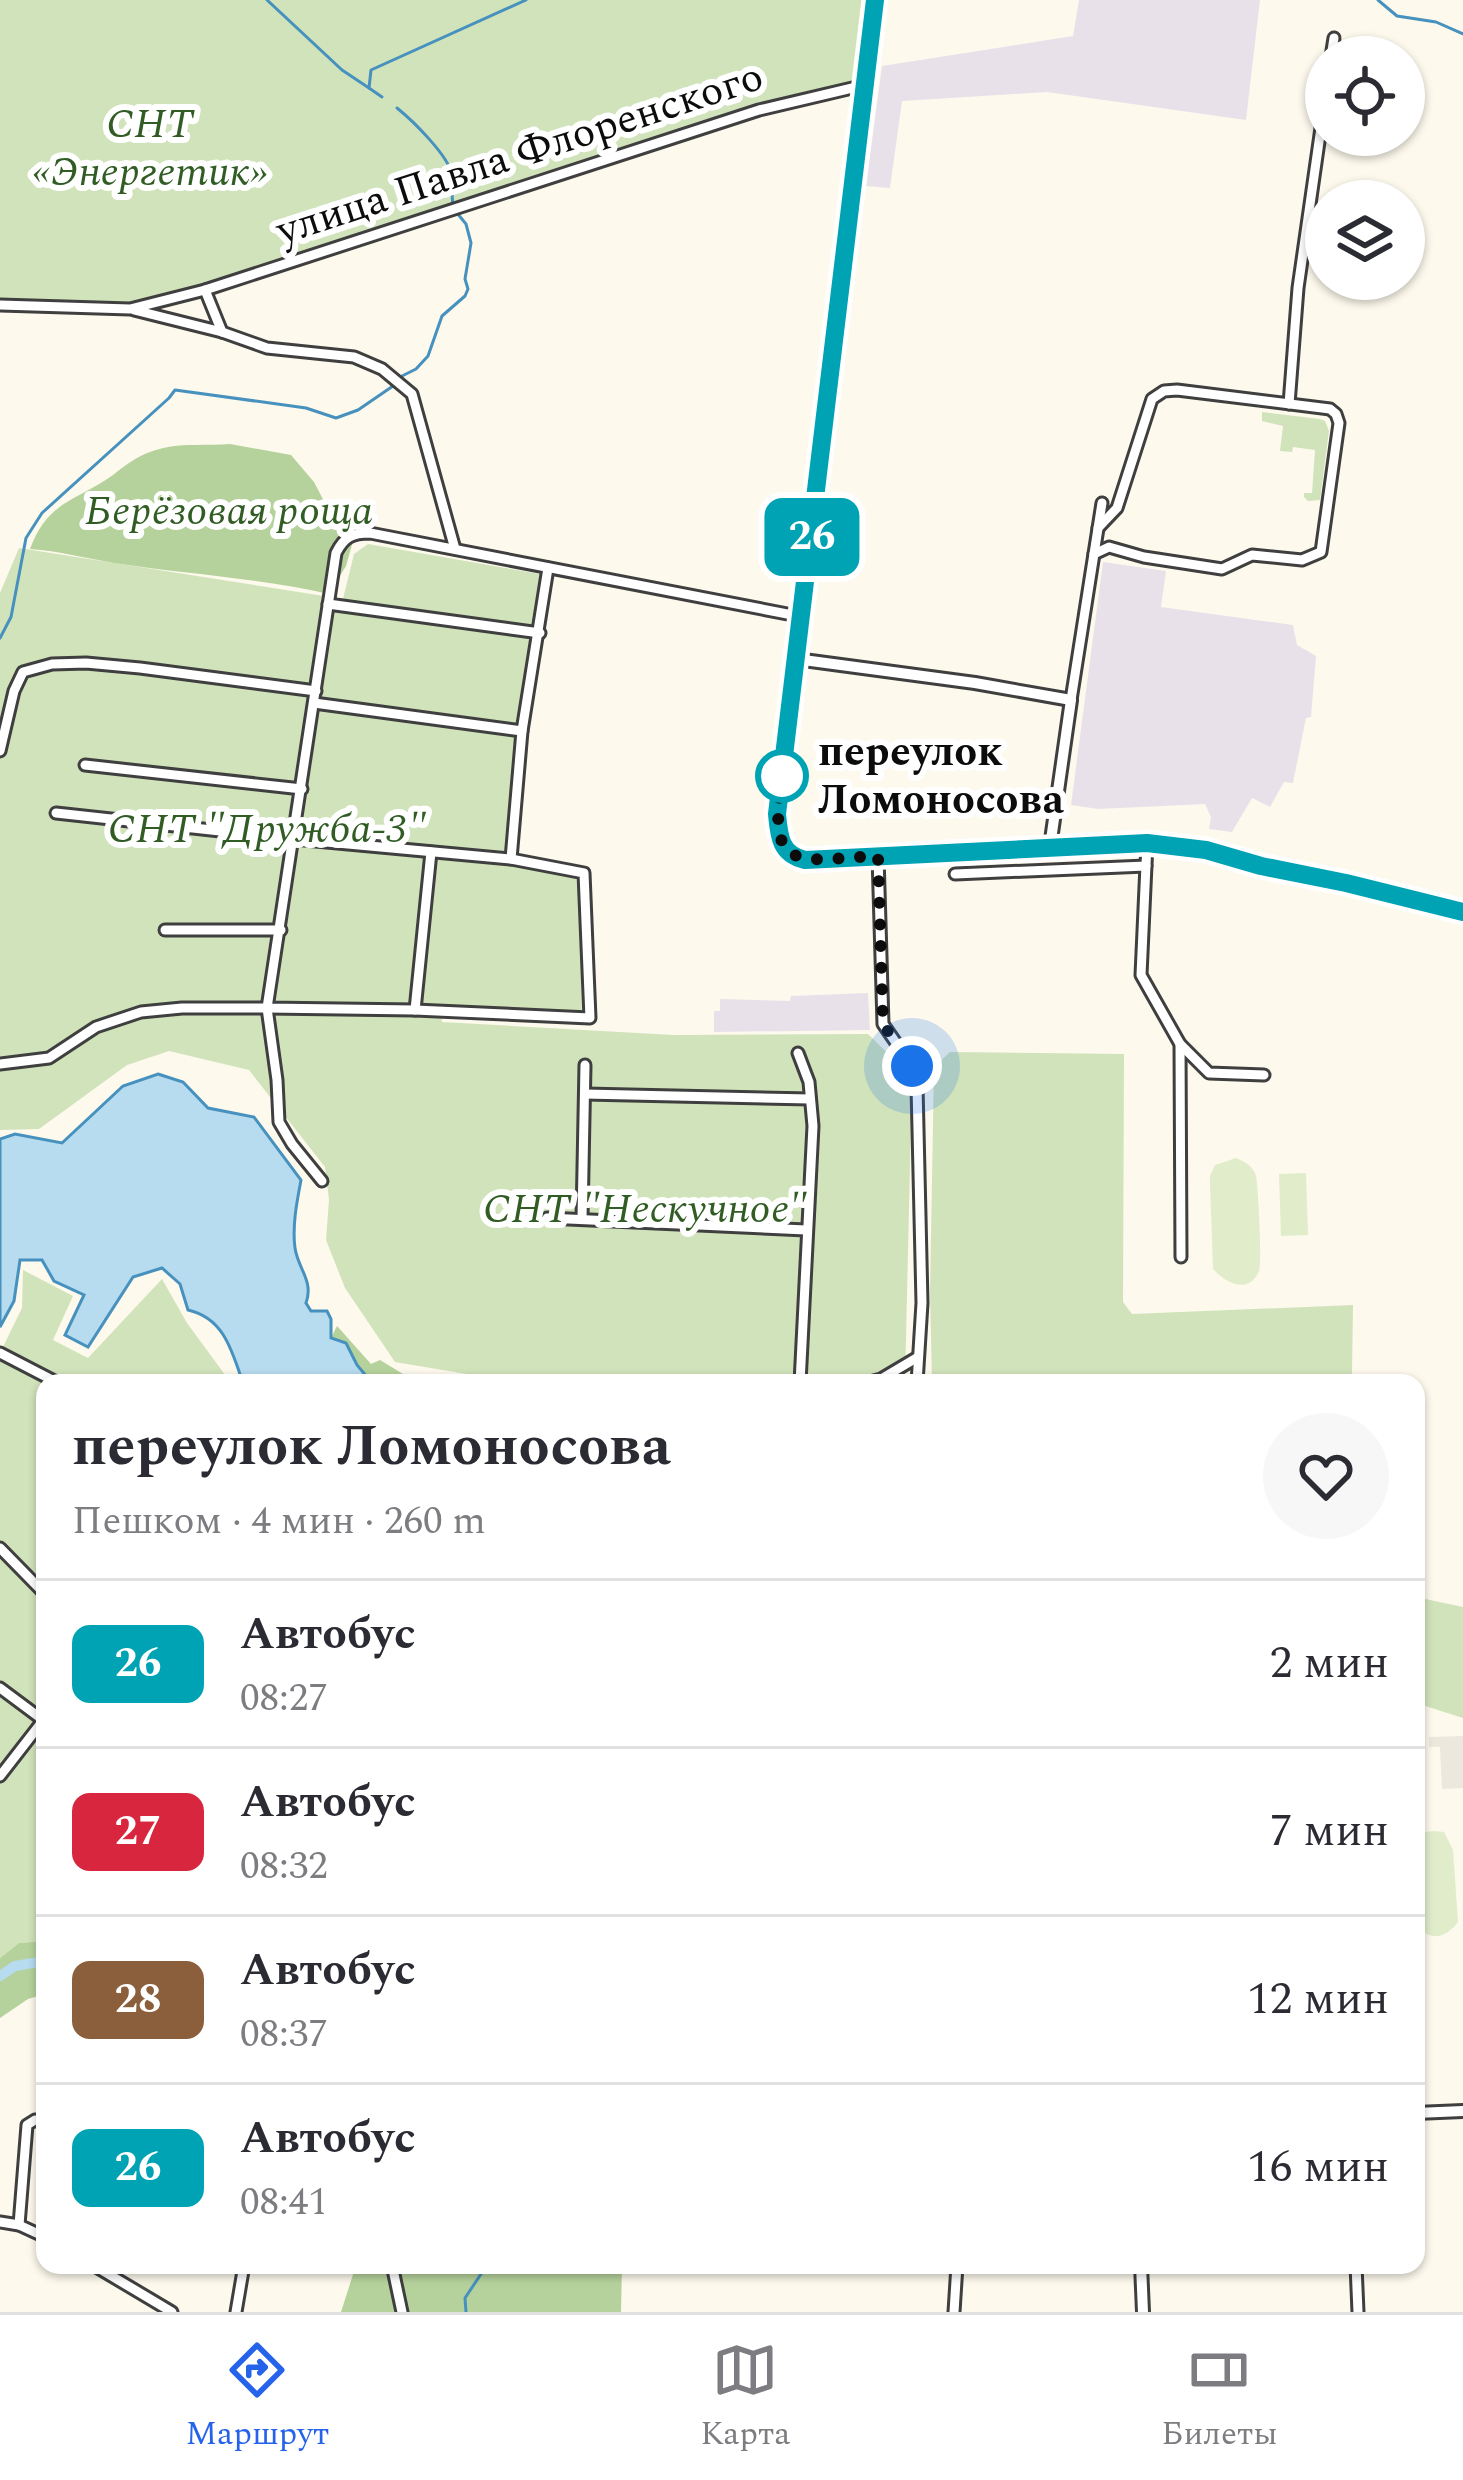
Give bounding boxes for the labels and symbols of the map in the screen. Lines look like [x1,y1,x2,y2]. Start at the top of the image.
street label: улица Павла Флоренского [268,45,772,263]
park label: СНТ «Энергетик» [33,93,267,204]
park label: Берёзовая роща [85,480,373,543]
line badge: 26 [758,498,866,576]
place label: переулок Ломоносова [818,721,1065,832]
marker: переулок Ломоносова [757,751,807,801]
park label: СНТ "Дружба-3" [108,798,426,861]
your location [882,1036,942,1096]
park label: СНТ "Нескучное" [483,1178,807,1241]

